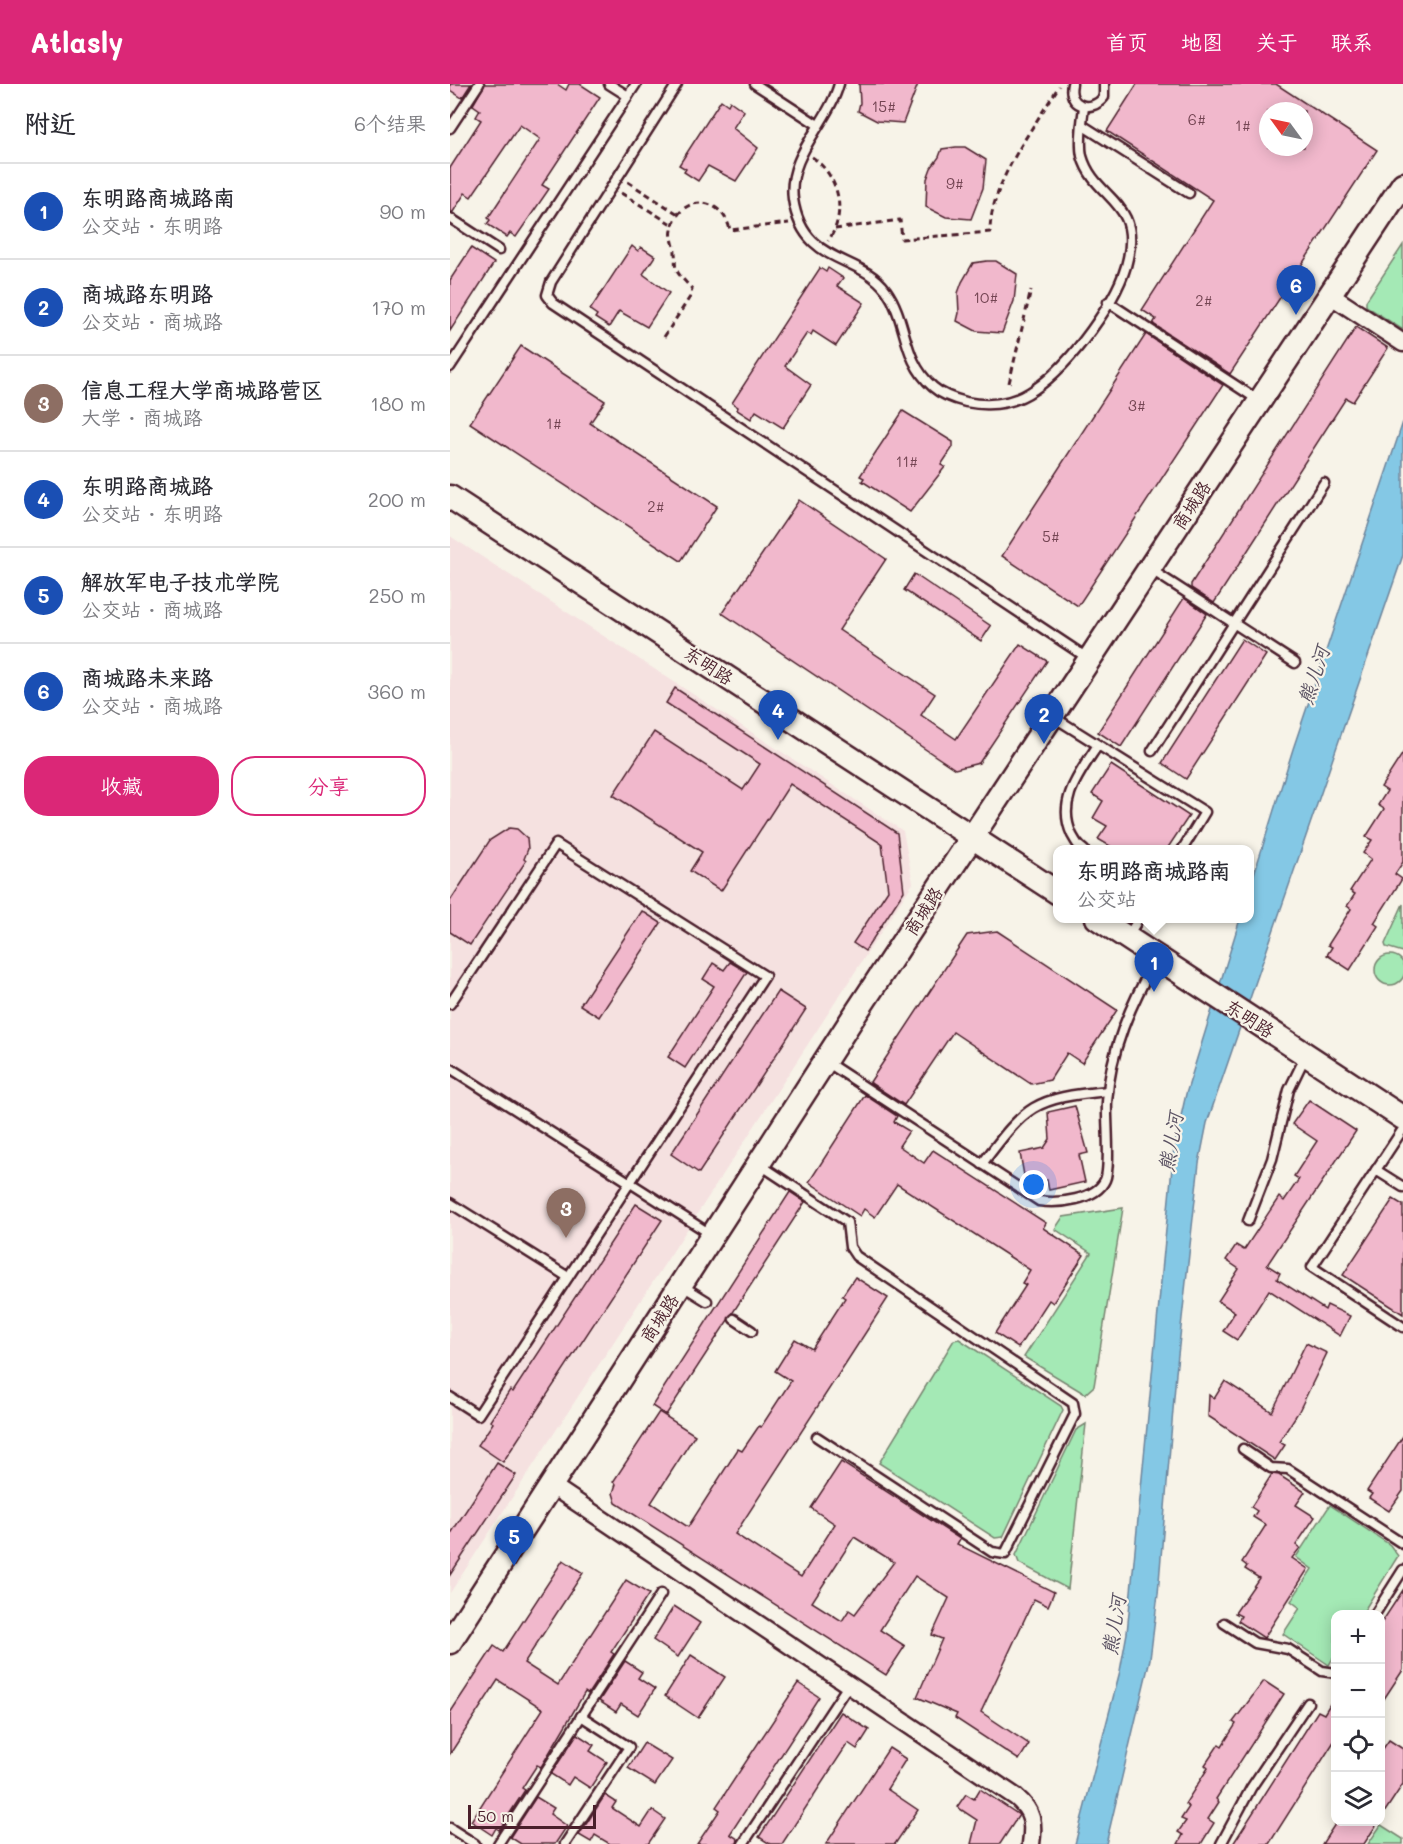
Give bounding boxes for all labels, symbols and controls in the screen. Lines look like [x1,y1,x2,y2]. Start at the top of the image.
text: Atlasly [30,24,124,60]
text: 首页 [1106,28,1148,55]
text: 地图 [1181,28,1223,55]
text: 关于 [1256,28,1298,55]
text: 联系 [1331,28,1373,55]
house number: 15# [872,96,896,116]
north arrow [1259,102,1313,156]
text: 附近 [24,106,76,140]
house number: 6# [1188,109,1206,129]
text: 6个结果 [354,110,426,136]
house number: 1# [1235,115,1251,135]
house number: 9# [946,173,964,193]
text: 东明路商城路南 [81,183,235,212]
text: 1 [39,198,48,224]
text: 90 m [380,198,426,224]
text: 公交站 · 东明路 [81,212,223,238]
pin: 6 [1276,266,1316,315]
text: 商城路东明路 [81,279,213,308]
house number: 10# [973,287,999,307]
house number: 2# [1195,290,1213,310]
text: 2 [38,294,49,320]
text: 170 m [371,294,426,320]
text: 公交站 · 商城路 [81,308,223,334]
text: 信息工程大学商城路营区 [81,375,323,404]
text: 3 [38,390,50,416]
text: 180 m [370,390,426,416]
house number: 3# [1128,395,1146,415]
text: 大学 · 商城路 [81,404,203,430]
house number: 1# [546,413,562,433]
house number: 11# [896,451,918,471]
text: 东明路商城路 [81,471,213,500]
street label: 商城路 [1166,476,1216,534]
text: 4 [37,486,50,512]
text: 200 m [368,486,426,512]
house number: 2# [647,496,665,516]
text: 公交站 · 东明路 [81,500,223,526]
house number: 5# [1042,526,1060,546]
text: 解放军电子技术学院 [81,567,279,596]
text: 5 [38,582,49,608]
text: 250 m [369,582,426,608]
text: 公交站 · 商城路 [81,596,223,622]
street label: 东明路 [680,640,738,690]
water label: 熊儿河 [1291,640,1336,708]
text: 商城路未来路 [81,663,213,692]
text: 6 [37,678,50,704]
text: 360 m [368,678,426,704]
pin: 4 [758,690,798,740]
text: 公交站 · 商城路 [81,692,223,718]
pin: 2 [1024,694,1064,744]
button: 收藏 [24,756,219,816]
button: 分享 [231,756,426,816]
popup [1053,845,1254,923]
text: 东明路商城路南 [1076,856,1231,885]
street label: 商城路 [898,882,948,940]
text: 公交站 [1076,885,1136,911]
pin: 1 [1134,942,1174,992]
street label: 东明路 [1221,993,1279,1043]
water label: 熊儿河 [1152,1107,1189,1174]
your location [1019,1170,1048,1199]
pin: 3 [546,1188,586,1238]
street label: 商城路 [634,1289,684,1347]
pin: 5 [494,1516,534,1566]
water label: 熊儿河 [1095,1590,1131,1657]
map controls [1331,1610,1385,1826]
button: + [1331,1610,1385,1664]
button: − [1331,1664,1385,1718]
button: locate [1331,1718,1385,1772]
button: layers [1331,1772,1385,1826]
scale bar [468,1802,596,1830]
text: 50 m [477,1805,514,1826]

